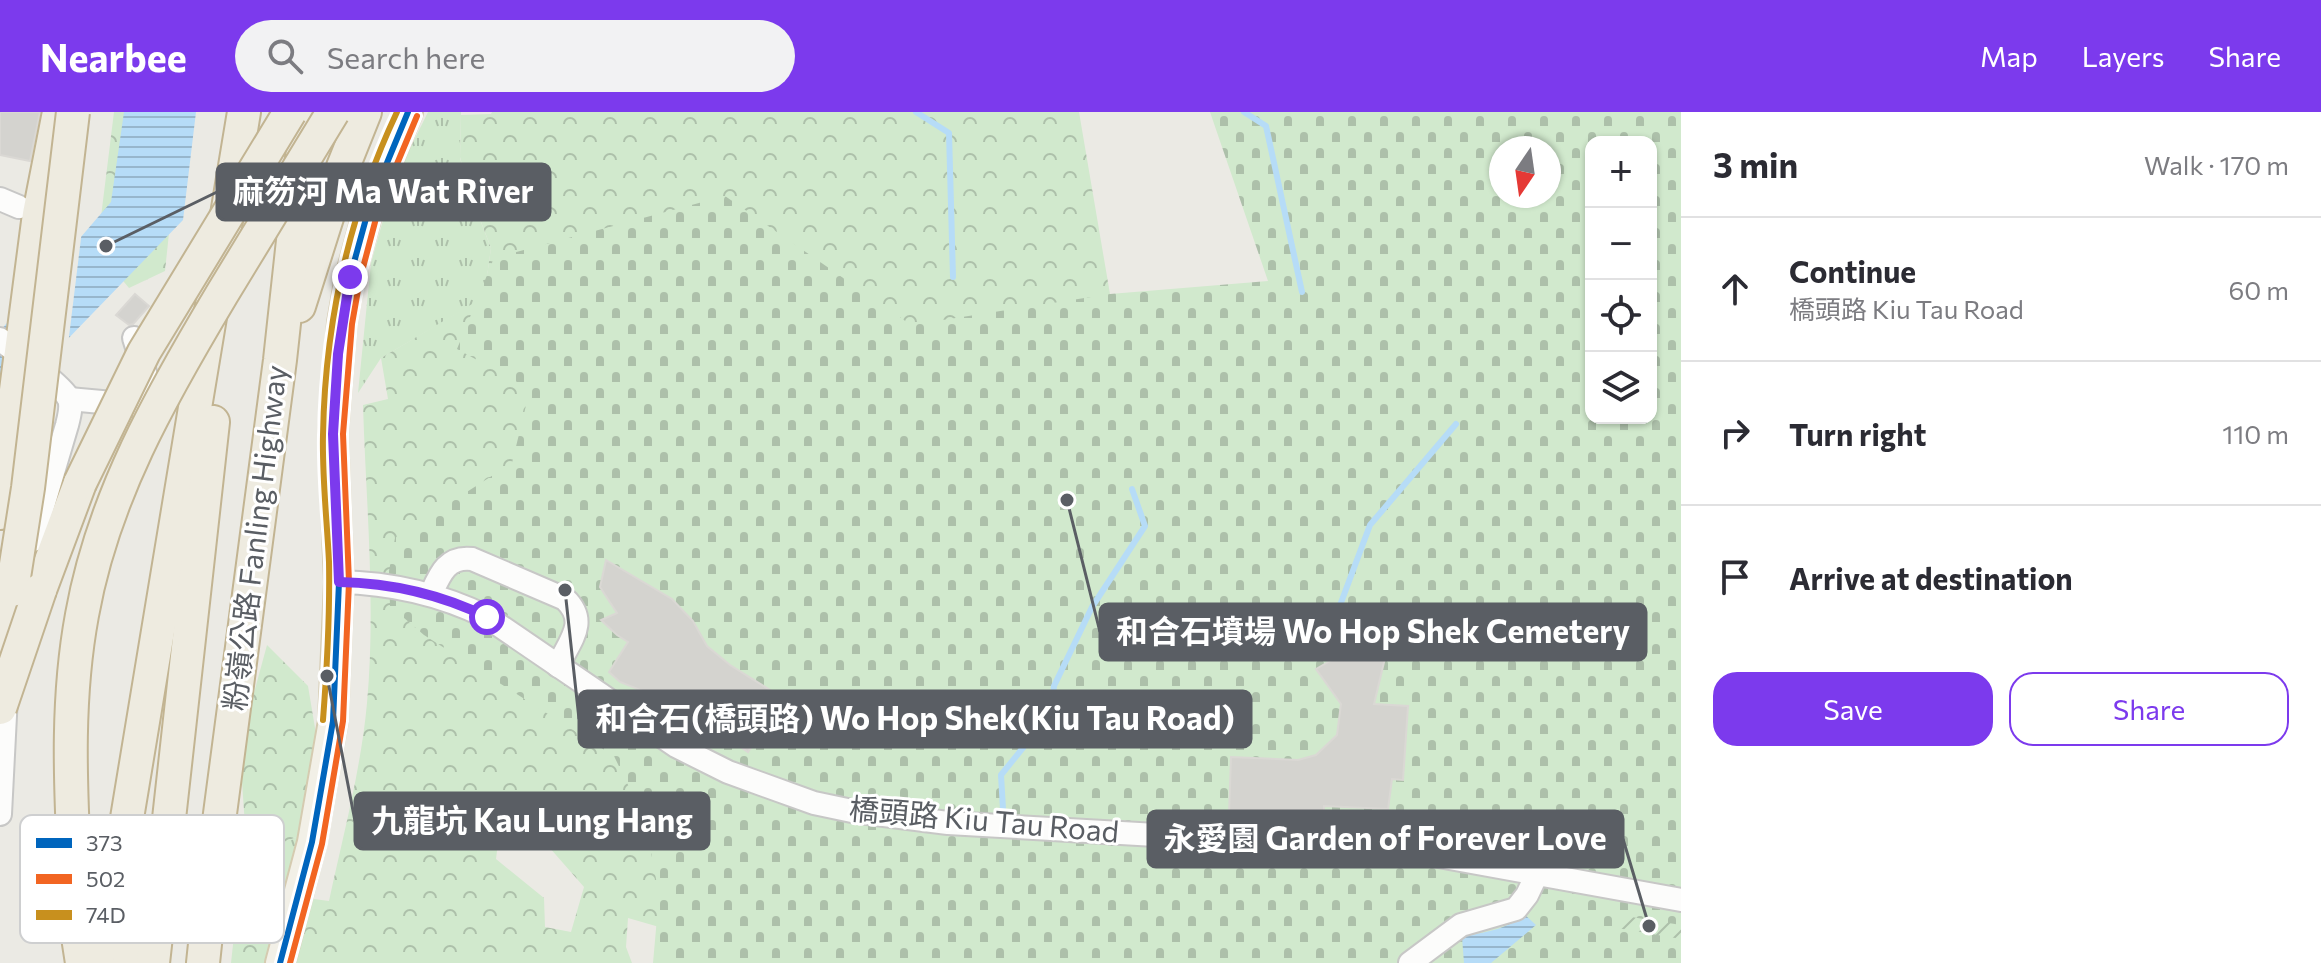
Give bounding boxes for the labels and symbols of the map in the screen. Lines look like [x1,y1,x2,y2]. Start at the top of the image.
north arrow [1489,136,1561,208]
callout: 麻笏河 Ma Wat River [217,164,550,220]
text: 麻笏河 Ma Wat River [232,170,534,210]
route end [332,259,368,295]
street label: 粉嶺公路 Fanling Highway [214,363,293,712]
route start [469,599,505,635]
callout: 和合石墳場 Wo Hop Shek Cemetery [1100,604,1646,660]
text: 和合石墳場 Wo Hop Shek Cemetery [1116,610,1631,650]
callout: 和合石(橋頭路) Wo Hop Shek(Kiu Tau Road) [579,691,1251,747]
text: 和合石(橋頭路) Wo Hop Shek(Kiu Tau Road) [595,697,1235,737]
street label: 橋頭路 Kiu Tau Road [848,788,1121,849]
callout: 九龍坑 Kau Lung Hang [355,793,709,849]
text: 九龍坑 Kau Lung Hang [371,799,693,839]
callout: 永愛園 Garden of Forever Love [1148,811,1623,867]
legend [20,815,284,943]
text: 永愛園 Garden of Forever Love [1163,817,1607,857]
text: 373 [86,829,123,856]
text: 502 [86,865,125,892]
text: 74D [86,901,126,928]

